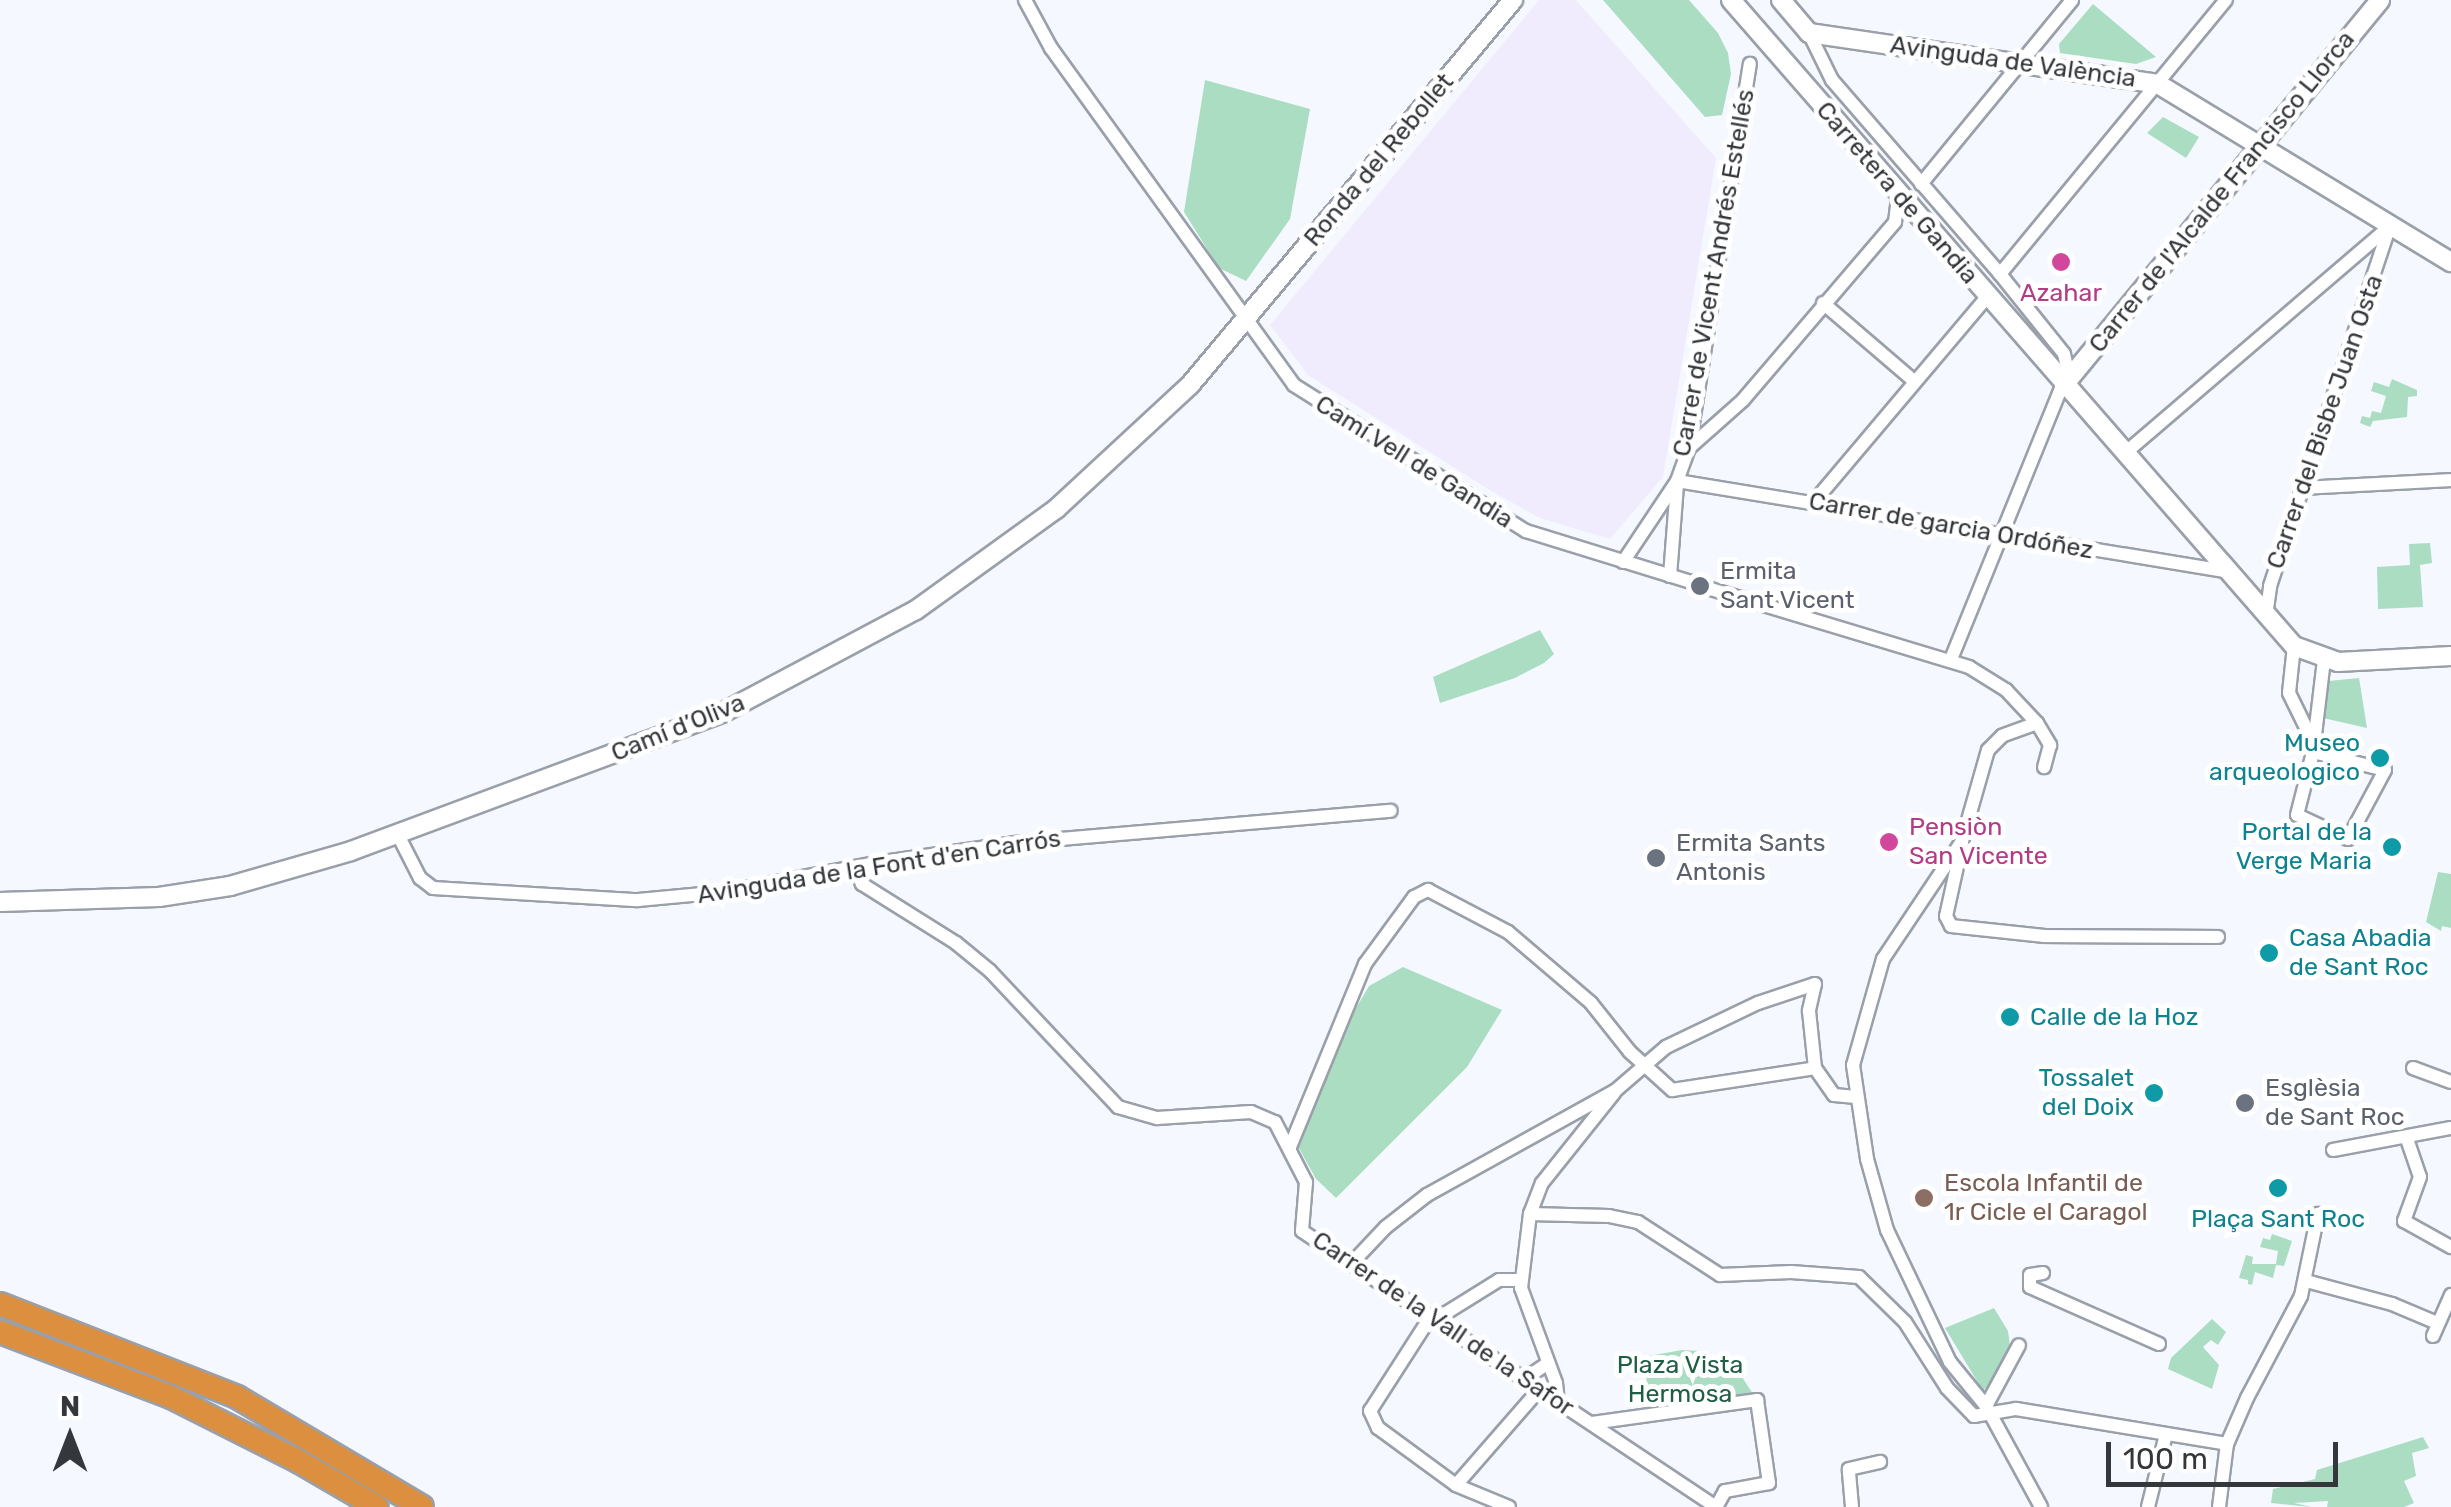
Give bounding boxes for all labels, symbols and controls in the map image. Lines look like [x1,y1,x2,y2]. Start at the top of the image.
street label: Carrer de l'Alcalde Francisco Llorca [2083,25,2361,359]
street label: Avinguda de València [1888,30,2138,94]
street label: Ronda del Rebollet [1298,67,1460,253]
street label: Carrer de Vicent Andrés Estellés [1667,86,1761,460]
street label: Carretera de Gandia [1810,96,1984,290]
marker: Azahar [2050,251,2072,273]
street label: Carrer del Bisbe Juan Osta [2260,271,2390,573]
place label: Azahar [2020,278,2102,308]
street label: Camí Vell de Gandia [1309,389,1519,535]
street label: Carrer de garcia Ordóñez [1806,486,2096,566]
place label: Ermita Sant Vicent [1720,557,1855,616]
marker: Ermita Sant Vicent [1689,575,1711,597]
street label: Camí d’Oliva [607,688,749,768]
place label: Museo arqueologico [2209,729,2360,788]
marker: Museo arqueologico [2369,747,2391,769]
place label: Pensiòn San Vicente [1909,813,2049,872]
place label: Portal de la Verge Maria [2236,818,2372,877]
street label: Avinguda de la Font d'en Carrós [695,823,1063,911]
place label: Ermita Sants Antonis [1676,829,1825,888]
marker: Pensiòn San Vicente [1878,831,1900,853]
marker: Portal de la Verge Maria [2381,836,2403,858]
marker: Ermita Sants Antonis [1645,847,1667,869]
place label: Casa Abadia de Sant Roc [2289,924,2432,983]
marker: Casa Abadia de Sant Roc [2258,942,2280,964]
place label: Calle de la Hoz [2030,1002,2199,1032]
marker: Calle de la Hoz [1999,1006,2021,1028]
place label: Tossalet del Doix [2039,1064,2134,1123]
place label: Esglèsia de Sant Roc [2265,1074,2405,1133]
marker: Tossalet del Doix [2143,1082,2165,1104]
marker: Esglèsia de Sant Roc [2234,1092,2256,1114]
place label: Escola Infantil de 1r Cicle el Caragol [1944,1169,2148,1228]
marker: Plaça Sant Roc [2267,1177,2289,1199]
marker: Escola Infantil de 1r Cicle el Caragol [1913,1187,1935,1209]
place label: Plaça Sant Roc [2191,1204,2365,1234]
street label: Carrer de la Vall de la Safor [1306,1225,1580,1423]
park label: Plaza Vista Hermosa [1616,1351,1744,1410]
north arrow [20,1387,120,1487]
text: N [60,1390,80,1423]
scale bar [2111,1422,2344,1484]
text: 100 m [2123,1441,2208,1477]

